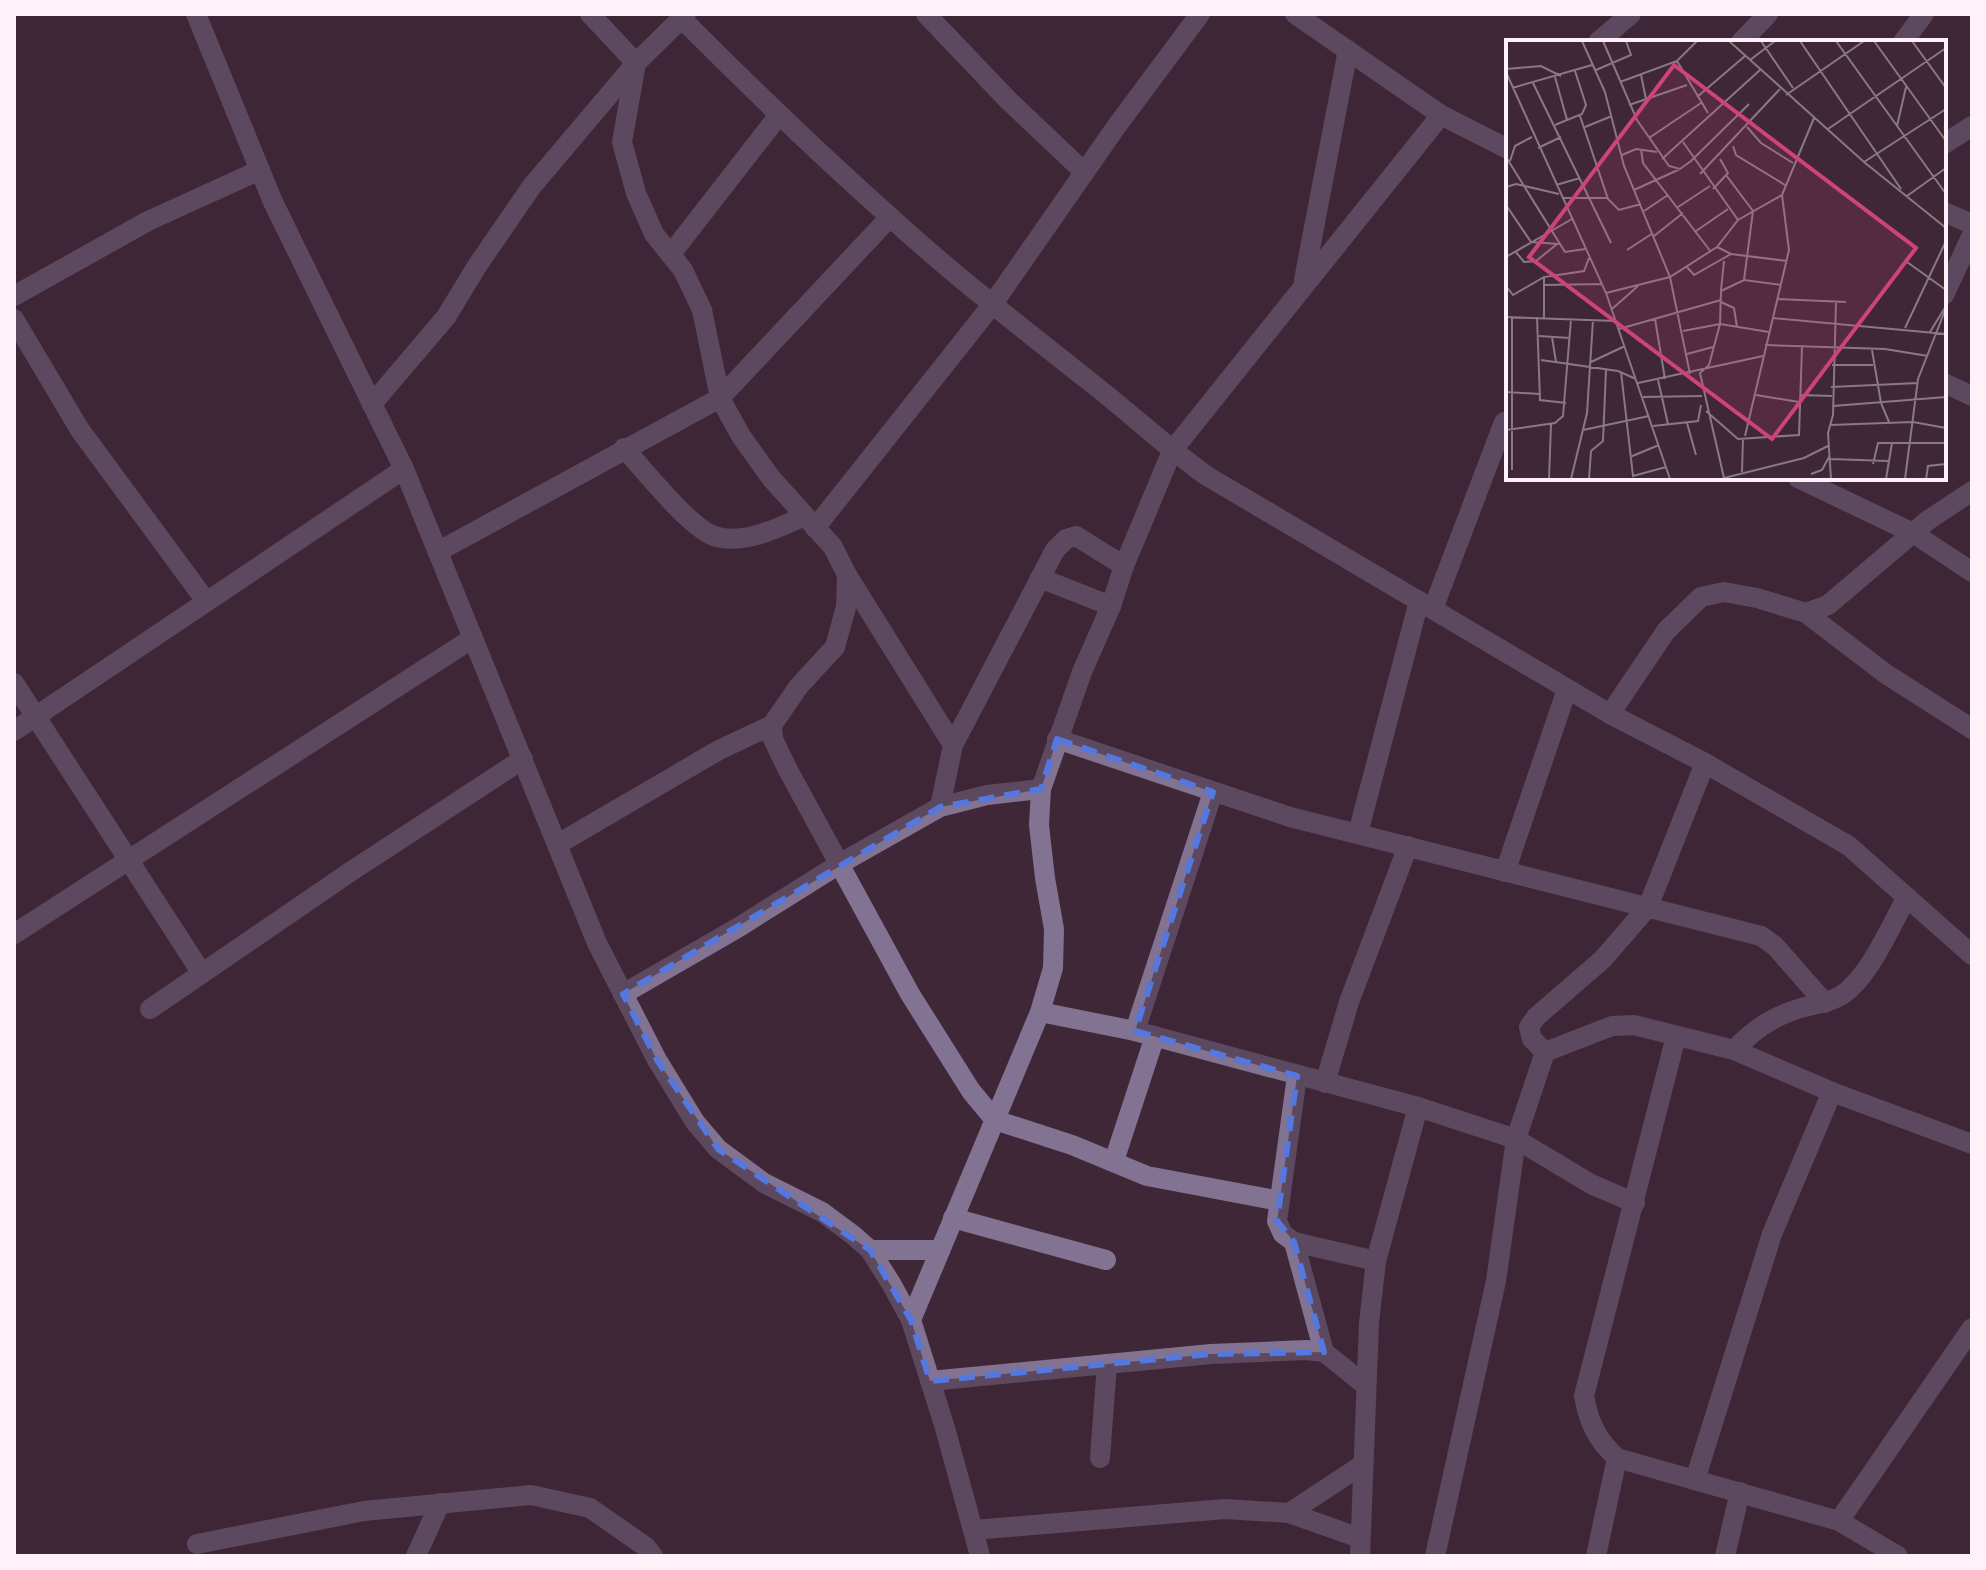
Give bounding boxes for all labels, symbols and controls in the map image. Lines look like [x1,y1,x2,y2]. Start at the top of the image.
inset map [1506,40,1946,480]

